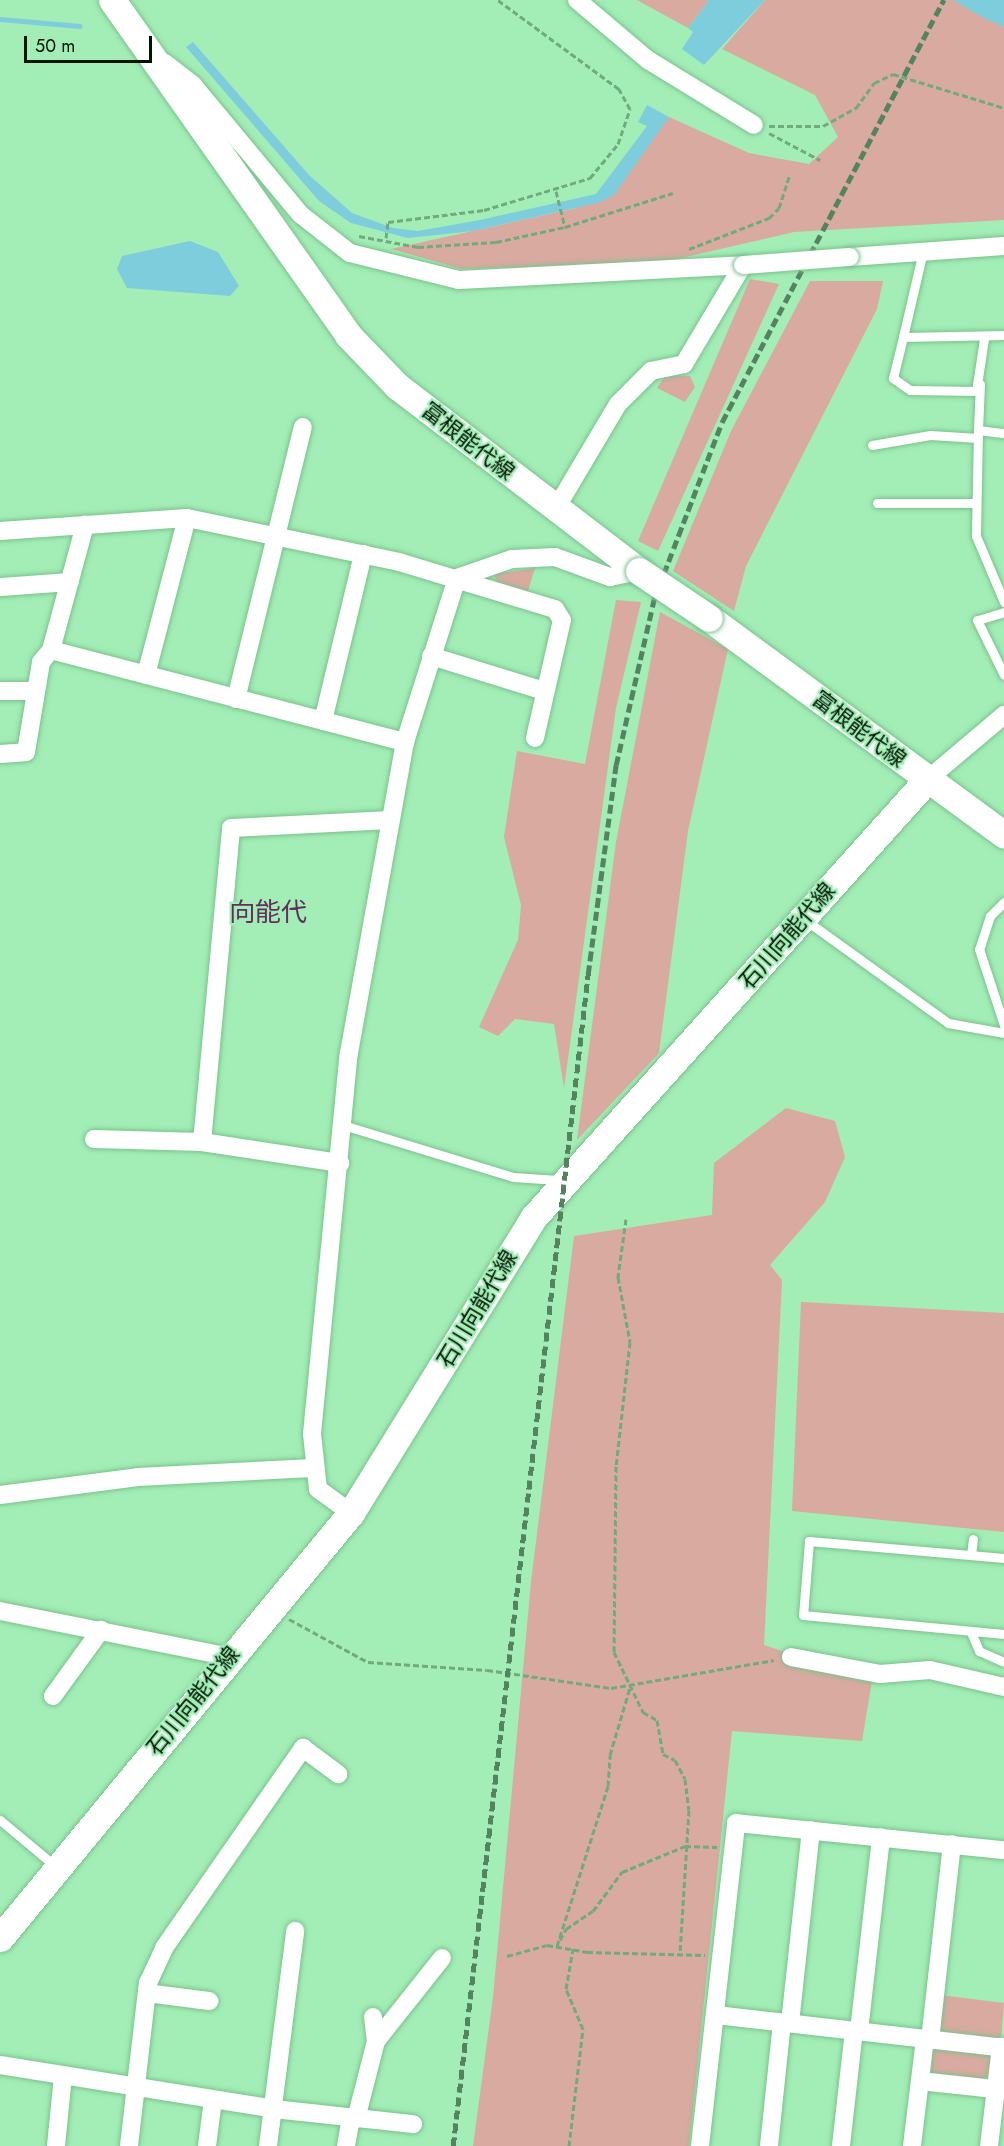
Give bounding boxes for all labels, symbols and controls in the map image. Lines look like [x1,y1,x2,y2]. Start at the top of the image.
scale bar [27,24,154,62]
text: 50 m [35,33,75,59]
street label: 富根能代線 [417,397,519,485]
street label: 富根能代線 [807,685,911,773]
street label: 石川向能代線 [734,878,840,994]
district label: 向能代 [229,897,307,929]
street label: 石川向能代線 [432,1246,522,1372]
street label: 石川向能代線 [141,1641,245,1761]

